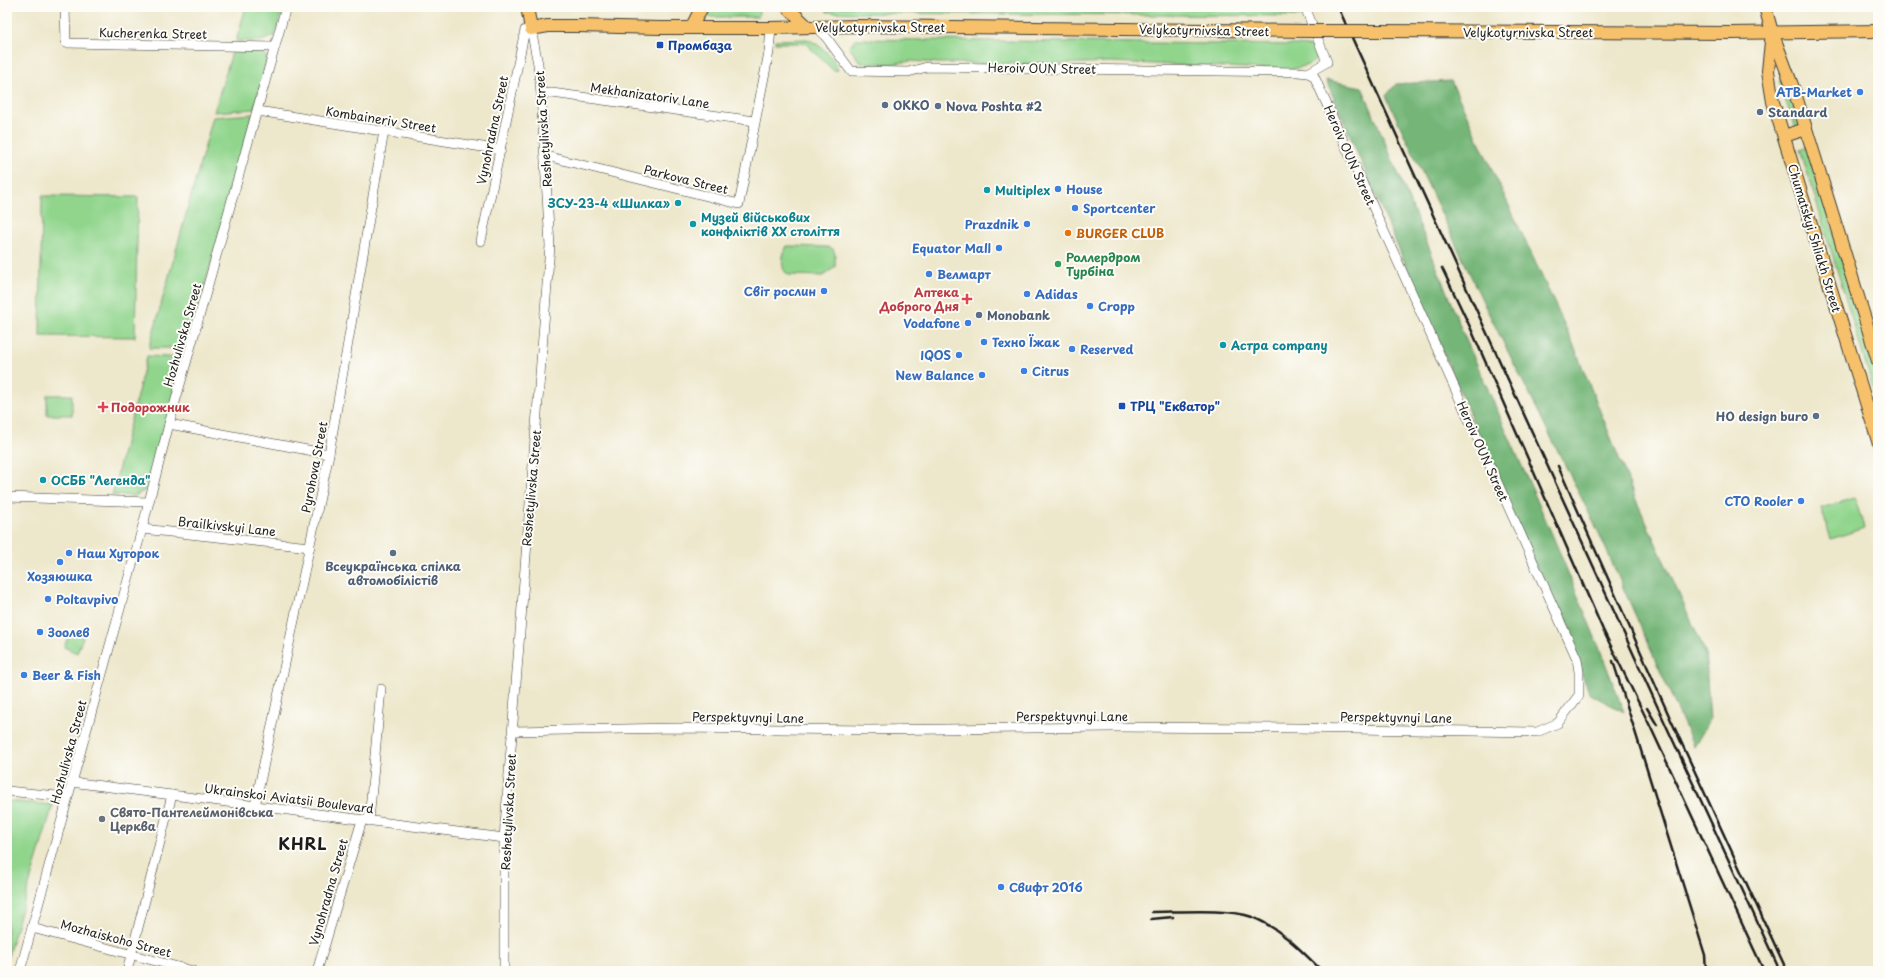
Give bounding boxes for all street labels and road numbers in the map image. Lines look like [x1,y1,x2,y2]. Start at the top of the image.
street label: Velykotyrnivska Street [815,18,946,36]
street label: Velykotyrnivska Street [1139,20,1270,40]
street label: Kucherenka Street [99,23,207,43]
street label: Velykotyrnivska Street [1463,23,1594,41]
street label: Heroiv OUN Street [988,58,1096,78]
street label: Reshetylivska Street [530,70,556,188]
street label: Vynohradna Street [472,74,512,186]
street label: Mekhanizatoriv Lane [589,78,711,112]
street label: Kombaineriv Street [324,101,438,137]
street label: Heroiv OUN Street [1320,102,1380,208]
street label: Parkova Street [642,160,730,198]
street label: Chumatskyi Shliakh Street [1784,162,1846,315]
street label: Hozhulivska Street [159,281,206,389]
street label: Heroiv OUN Street [1453,398,1513,504]
street label: Pyrohova Street [296,420,332,514]
street label: Reshetylivska Street [517,429,545,547]
street label: Brailkivskyi Lane [177,512,277,540]
street label: Hozhulivska Street [45,698,91,806]
street label: Perspektyvnyi Lane [692,707,804,727]
street label: Perspektyvnyi Lane [1016,707,1128,725]
street label: Perspektyvnyi Lane [1340,707,1452,727]
street label: Reshetylivska Street [496,753,520,871]
street label: Ukrainskoi Aviatsii Boulevard [203,779,375,817]
street label: Vynohradna Street [304,836,352,948]
street label: Mozhaiskoho Street [59,915,173,961]

